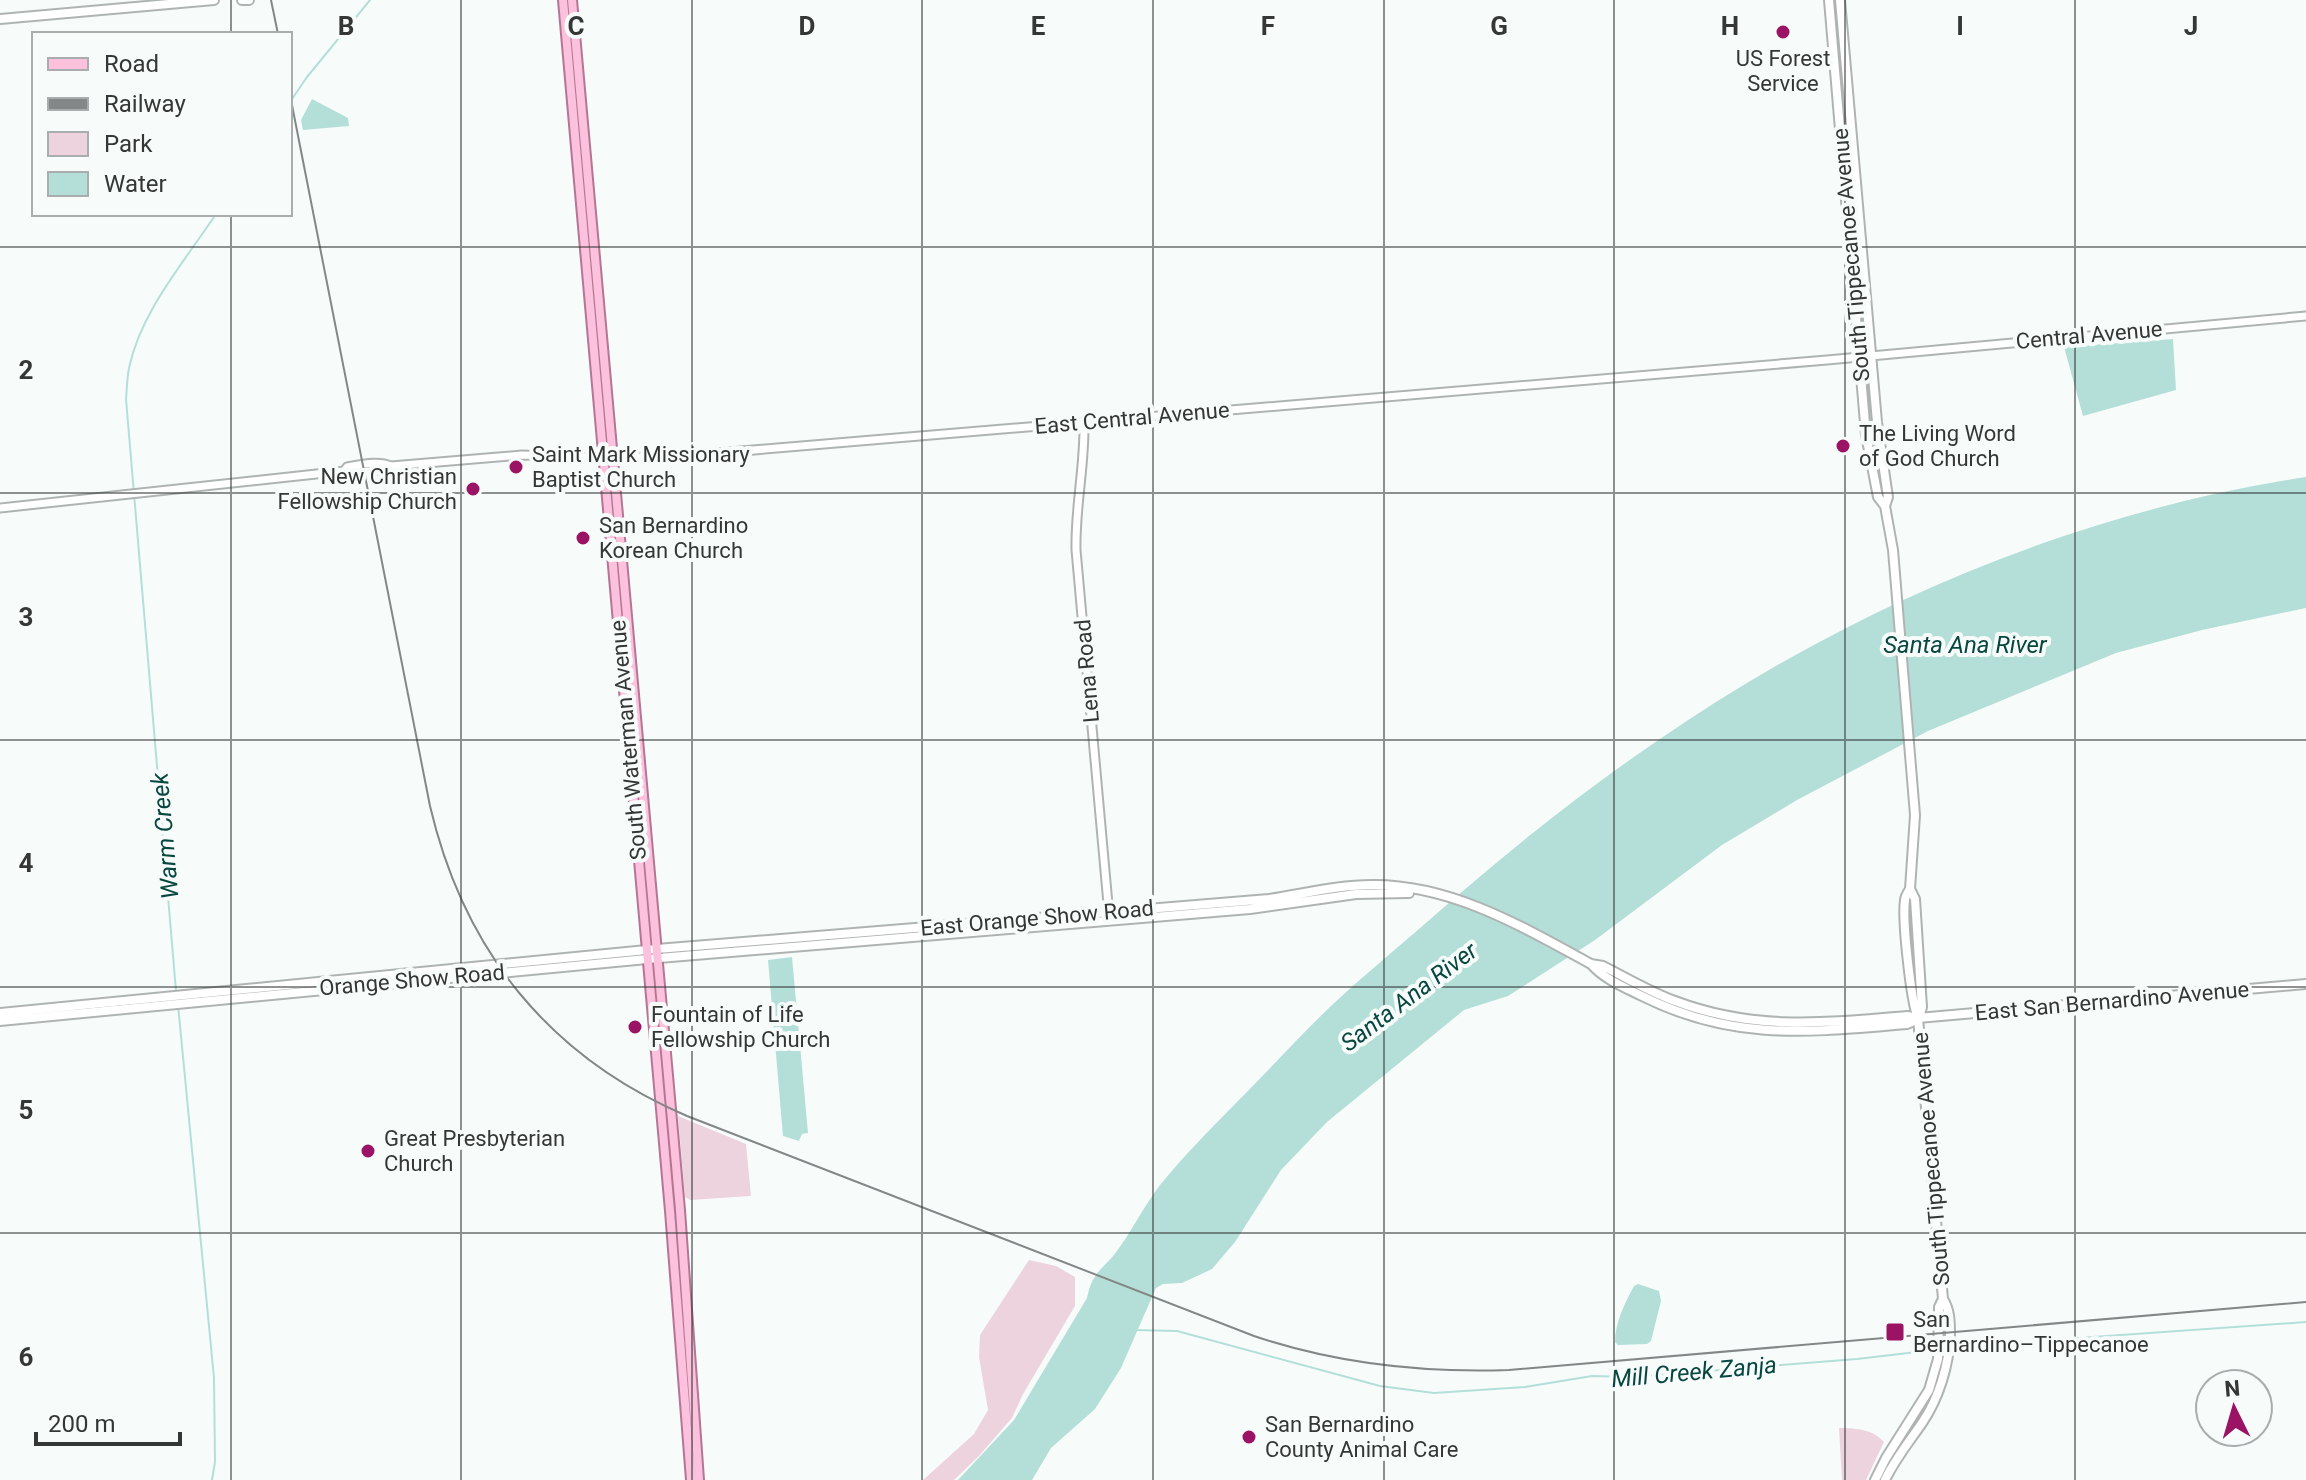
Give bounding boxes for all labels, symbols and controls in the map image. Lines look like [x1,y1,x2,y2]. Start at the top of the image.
text: B [338,11,354,41]
text: C [567,11,585,41]
text: D [799,11,815,41]
text: E [1031,11,1046,41]
text: F [1261,11,1275,41]
text: G [1490,11,1508,41]
text: H [1721,11,1739,41]
text: I [1956,11,1964,41]
text: J [2184,11,2198,41]
marker: US Forest Service [1774,23,1792,41]
legend [32,32,292,216]
place label: US Forest Service [1736,46,1830,96]
text: Road [104,50,159,78]
text: Railway [104,90,186,118]
street label: South Tippecanoe Avenue [1827,127,1875,383]
text: Park [104,130,153,158]
text: Water [104,170,167,198]
street label: Central Avenue [2015,316,2163,354]
text: 2 [19,355,33,385]
street label: East Central Avenue [1034,397,1230,439]
place label: The Living Word of God Church [1859,421,2016,471]
marker: The Living Word of God Church [1834,437,1852,455]
place label: Saint Mark Missionary Baptist Church [532,442,750,492]
marker: Saint Mark Missionary Baptist Church [507,458,525,476]
place label: New Christian Fellowship Church [278,464,457,514]
marker: New Christian Fellowship Church [464,480,482,498]
place label: San Bernardino Korean Church [599,513,748,563]
marker: San Bernardino Korean Church [574,529,592,547]
text: 3 [19,602,33,632]
street label: Lena Road [1070,618,1104,724]
street label: South Waterman Avenue [605,619,651,861]
water label: Santa Ana River [1883,631,2048,659]
water label: Warm Creek [145,771,184,900]
text: 4 [19,848,34,878]
street label: East Orange Show Road [919,895,1155,941]
water label: Santa Ana River [1335,936,1484,1057]
street label: Orange Show Road [318,959,506,1001]
street label: East San Bernardino Avenue [1974,977,2250,1025]
place label: Fountain of Life Fellowship Church [651,1002,830,1052]
marker: Fountain of Life Fellowship Church [626,1018,644,1036]
street label: South Tippecanoe Avenue [1907,1031,1955,1287]
text: 5 [19,1095,33,1125]
place label: Great Presbyterian Church [384,1126,565,1176]
marker: Great Presbyterian Church [359,1142,377,1160]
place label: San Bernardino–Tippecanoe [1913,1307,2149,1357]
marker: San Bernardino–Tippecanoe [1884,1321,1906,1343]
text: 6 [19,1342,34,1372]
water label: Mill Creek Zanja [1610,1351,1778,1393]
north arrow [2194,1368,2274,1448]
text: N [2223,1375,2241,1402]
scale bar [36,1396,180,1446]
text: 200 m [48,1410,115,1438]
place label: San Bernardino County Animal Care [1265,1412,1458,1462]
marker: San Bernardino County Animal Care [1240,1428,1258,1446]

